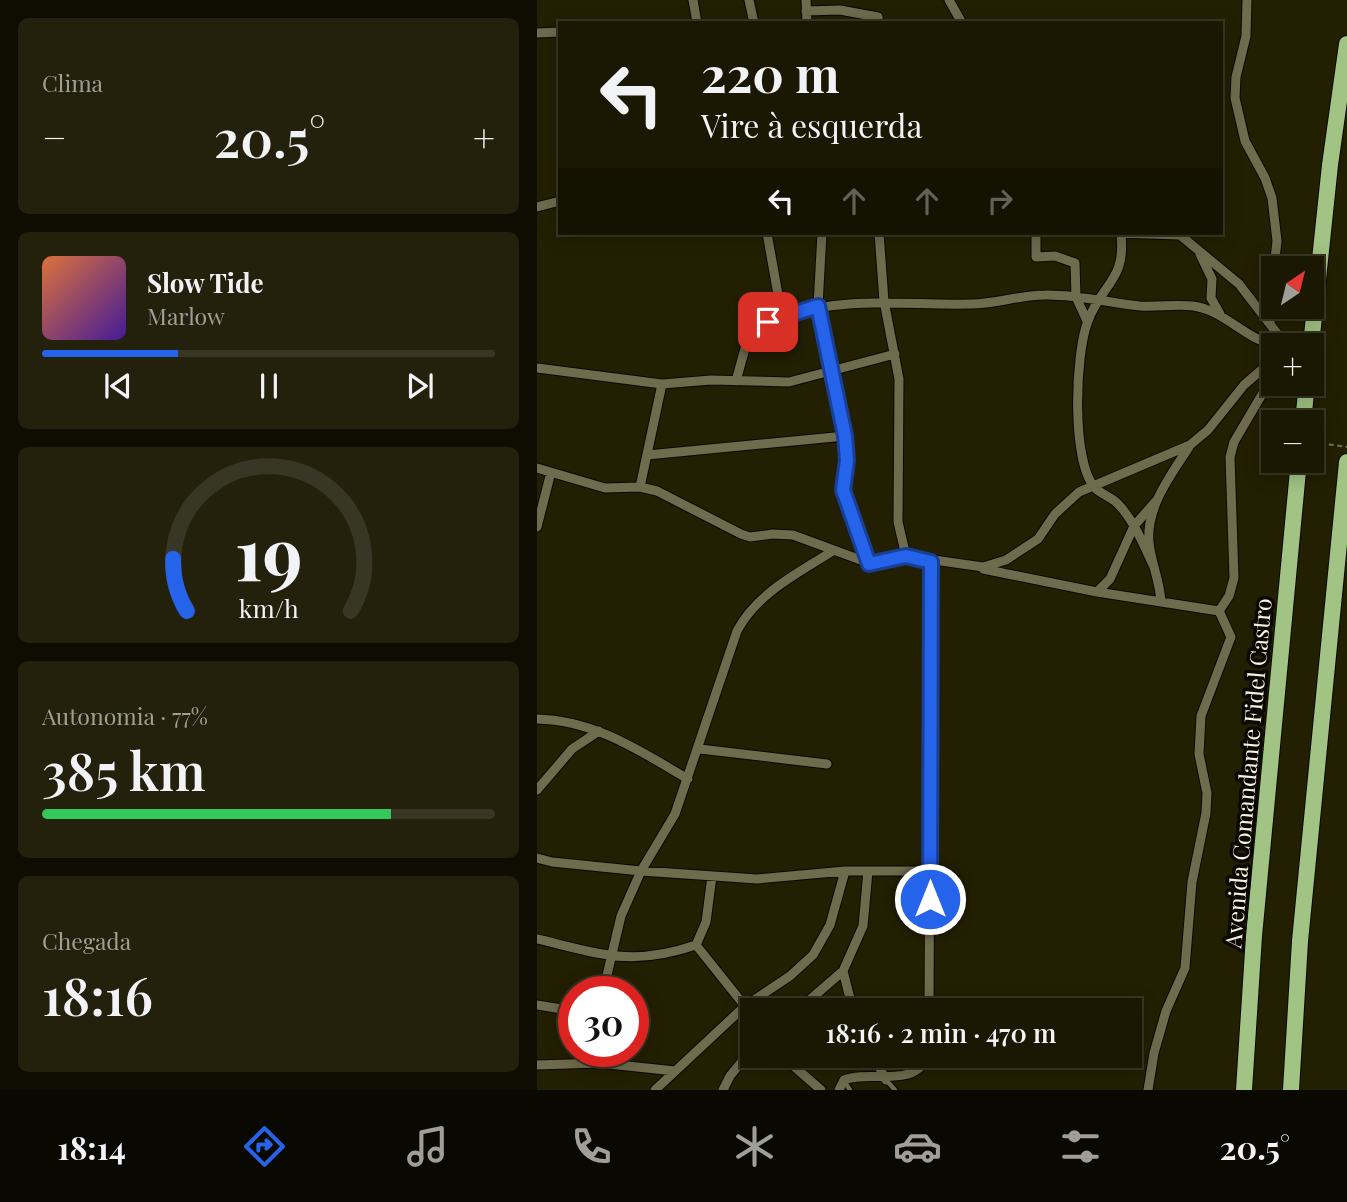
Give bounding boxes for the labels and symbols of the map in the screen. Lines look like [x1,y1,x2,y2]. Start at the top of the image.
north arrow [1261,256,1325,318]
pin [738,292,798,352]
street label: Avenida Comandante Fidel Castro [1216,597,1278,950]
position arrow [893,862,967,936]
speed limit sign: 30 [558,976,649,1067]

